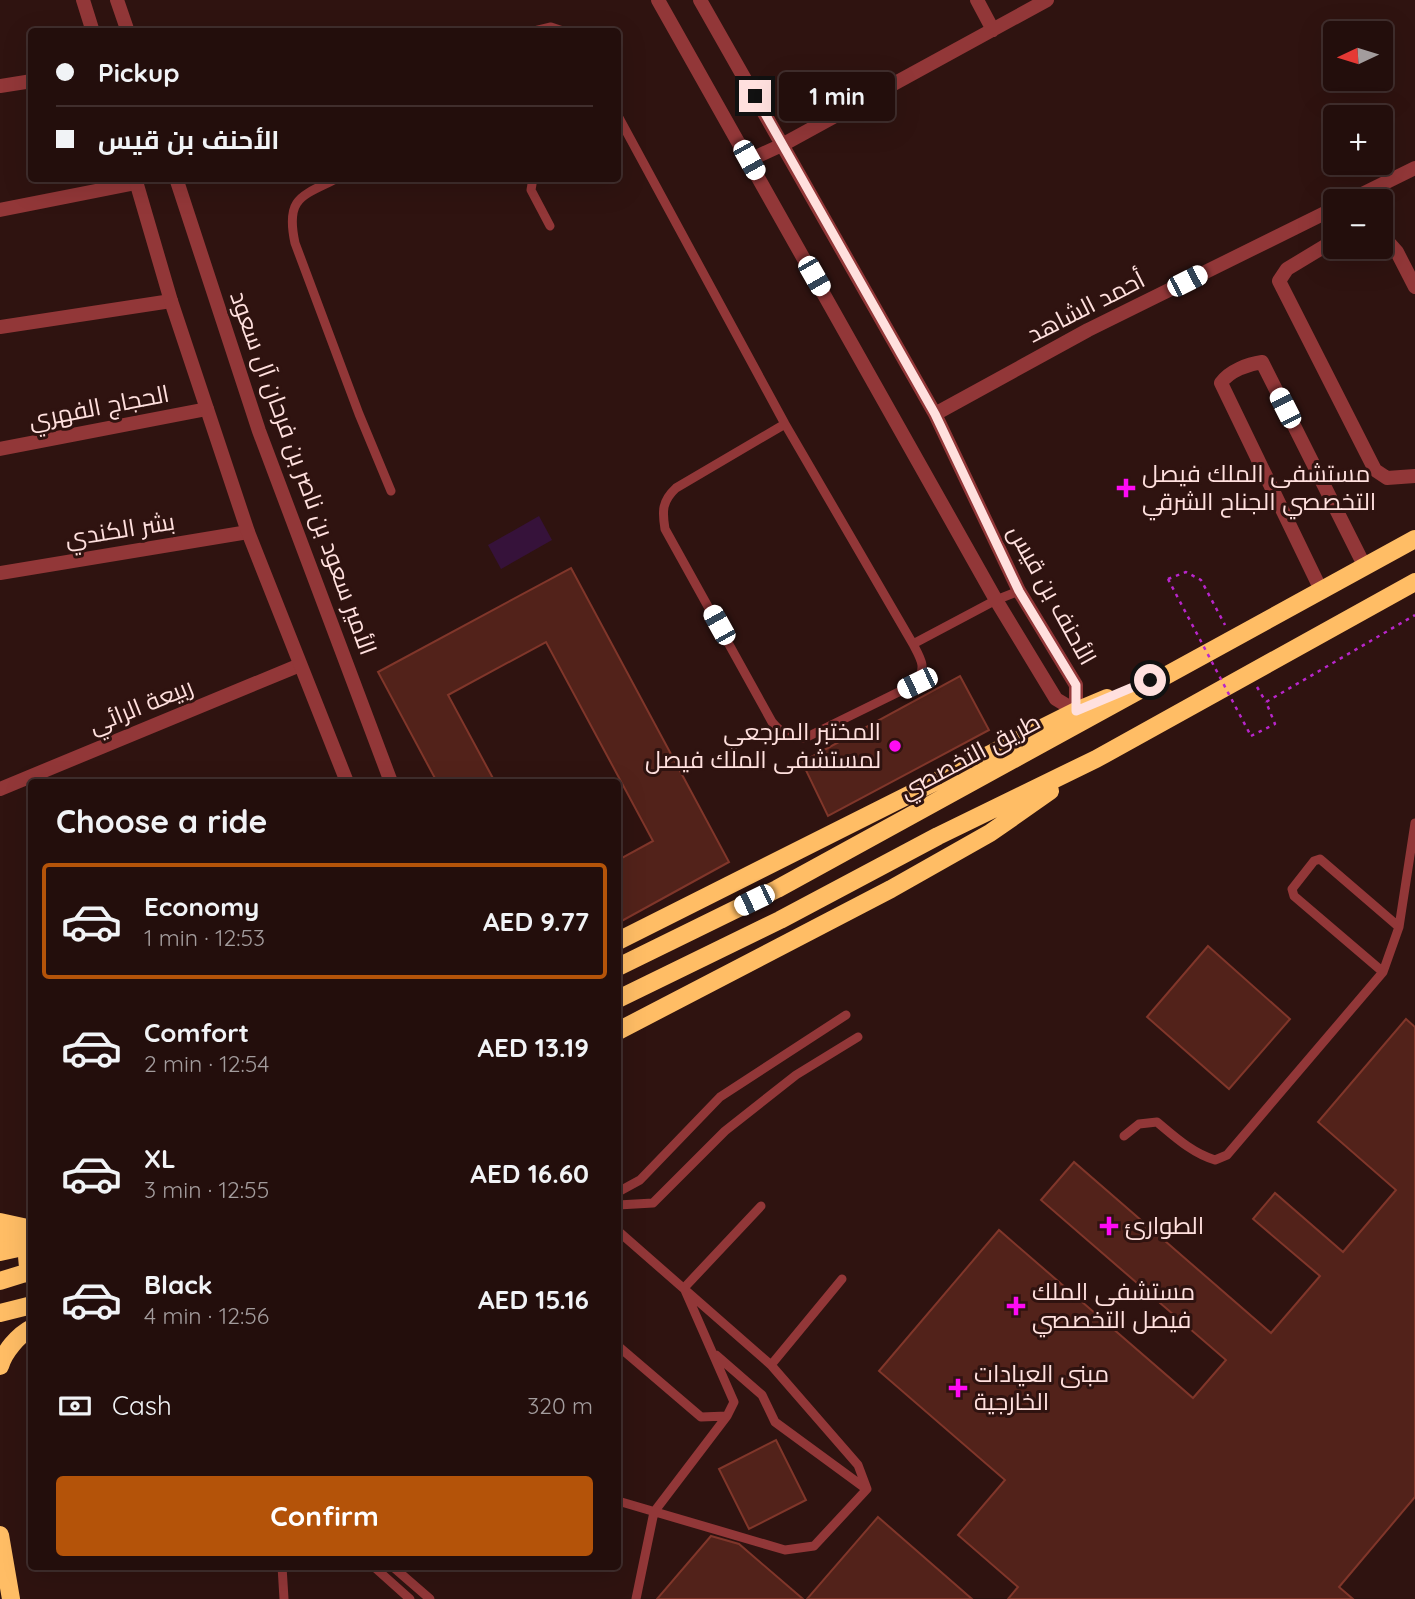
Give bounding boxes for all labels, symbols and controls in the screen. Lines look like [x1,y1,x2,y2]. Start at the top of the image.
north arrow [1323,21,1393,91]
map controls [1323,21,1393,259]
text: Pickup [98,56,180,89]
callout: 1 min [780,72,895,120]
route end [739,80,771,112]
text: 1 min [809,82,865,111]
button: + [1323,105,1393,175]
text: الأحنف بن قيس [98,123,279,156]
car [730,137,769,183]
button: − [1323,189,1393,259]
car [795,253,834,299]
car [1164,262,1211,300]
street label: أحمد الشاهد [1022,264,1149,349]
street label: الأمير سعود بن ناصر بن فرحان آل سعود [224,287,384,659]
street label: الحجاج الفهري [26,378,172,438]
car [1267,385,1304,431]
place label: مستشفى الملك فيصل التخصصي الجناح الشرقي [1142,458,1376,521]
marker: مستشفى الملك فيصل التخصصي الجناح الشرقي [1116,478,1136,498]
street label: بشر الكندي [63,506,177,556]
street label: الأحنف بن قيس [1002,519,1104,670]
car [700,602,739,648]
car [894,664,941,702]
route start [1134,664,1166,696]
street label: ربيعة الرائي [84,671,199,744]
street label: طريق التخصصي [894,705,1047,808]
place label: المختبر المرجعي لمستشفى الملك فيصل [645,716,881,774]
marker: المختبر المرجعي لمستشفى الملك فيصل [887,738,903,754]
text: Choose a ride [56,801,268,841]
car [731,881,778,919]
icon: car [60,890,123,953]
text: Economy [144,890,259,923]
text: AED 9.77 [483,905,589,938]
text: 1 min · 12:53 [144,923,265,952]
icon: car [60,1016,123,1079]
text: Comfort [144,1016,249,1049]
text: AED 13.19 [478,1031,589,1064]
text: 2 min · 12:54 [144,1049,269,1078]
icon: car [60,1142,123,1205]
text: XL [144,1142,176,1175]
text: AED 16.60 [470,1157,589,1190]
text: 3 min · 12:55 [144,1175,269,1204]
place label: الطوارئ [1125,1210,1204,1240]
marker: الطوارئ [1099,1216,1119,1236]
icon: car [60,1268,123,1331]
text: Black [144,1268,213,1301]
place label: مستشفى الملك فيصل التخصصي [1032,1276,1195,1338]
text: AED 15.16 [478,1283,589,1316]
marker: مستشفى الملك فيصل التخصصي [1006,1296,1026,1316]
text: 4 min · 12:56 [144,1301,269,1330]
place label: مبنى العيادات الخارجية [974,1358,1109,1416]
marker: مبنى العيادات الخارجية [948,1378,968,1398]
icon: cash [56,1387,94,1425]
text: Cash [112,1389,172,1422]
text: 320 m [527,1391,593,1420]
button: Confirm [56,1476,593,1556]

